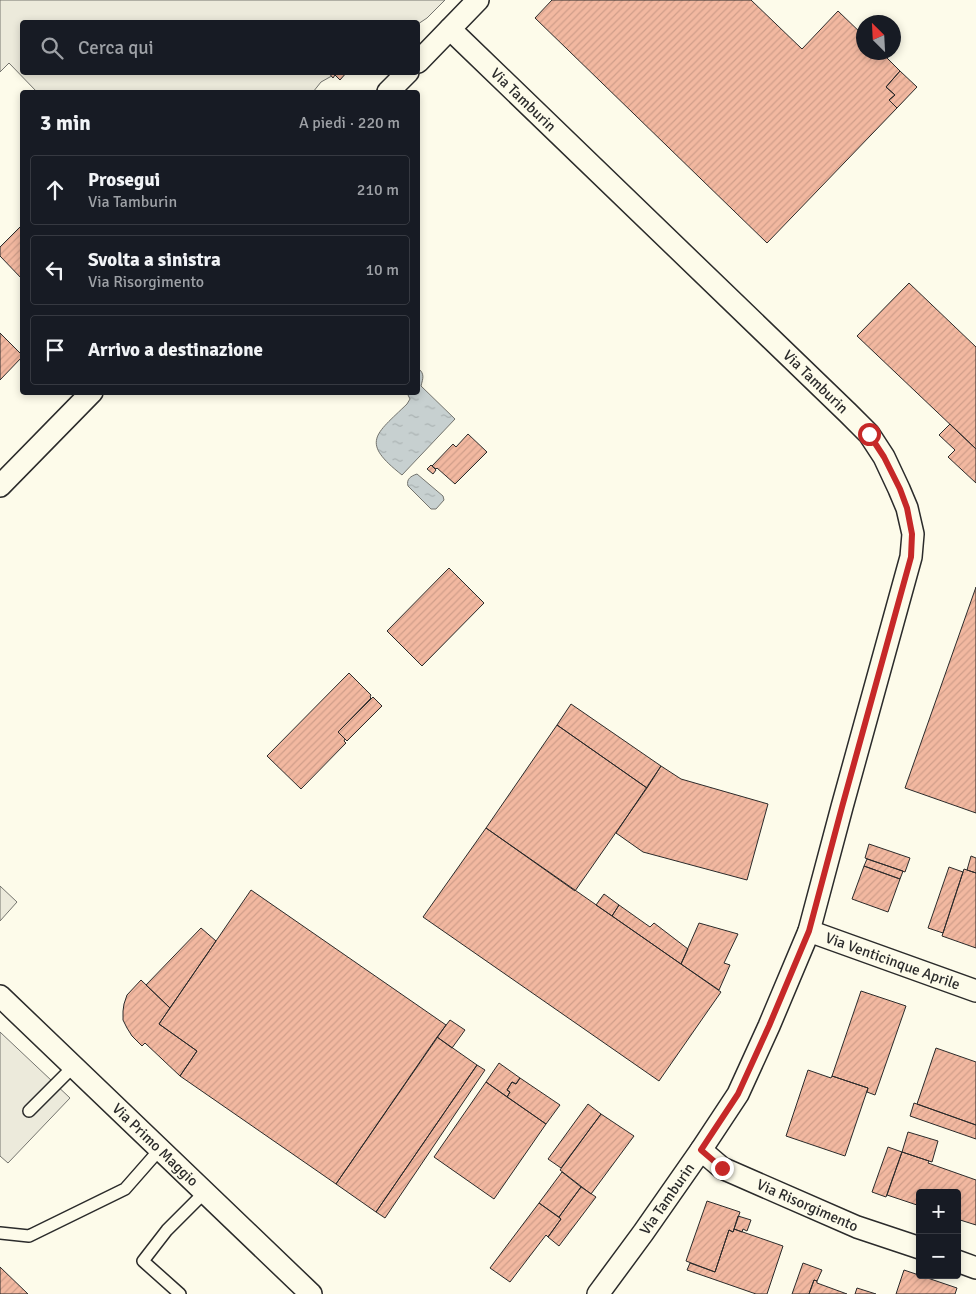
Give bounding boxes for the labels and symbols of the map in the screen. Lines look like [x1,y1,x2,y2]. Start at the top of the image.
north arrow [856,15,901,60]
street label: Via Tamburin [487,64,560,135]
street label: Via Tamburin [779,346,852,417]
route start [858,423,881,446]
street label: Via Venticinque Aprile [823,929,963,994]
street label: Via Primo Maggio [108,1099,202,1190]
route end [711,1157,734,1180]
street label: Via Tamburin [636,1160,698,1238]
street label: Via Risorgimento [754,1175,861,1236]

